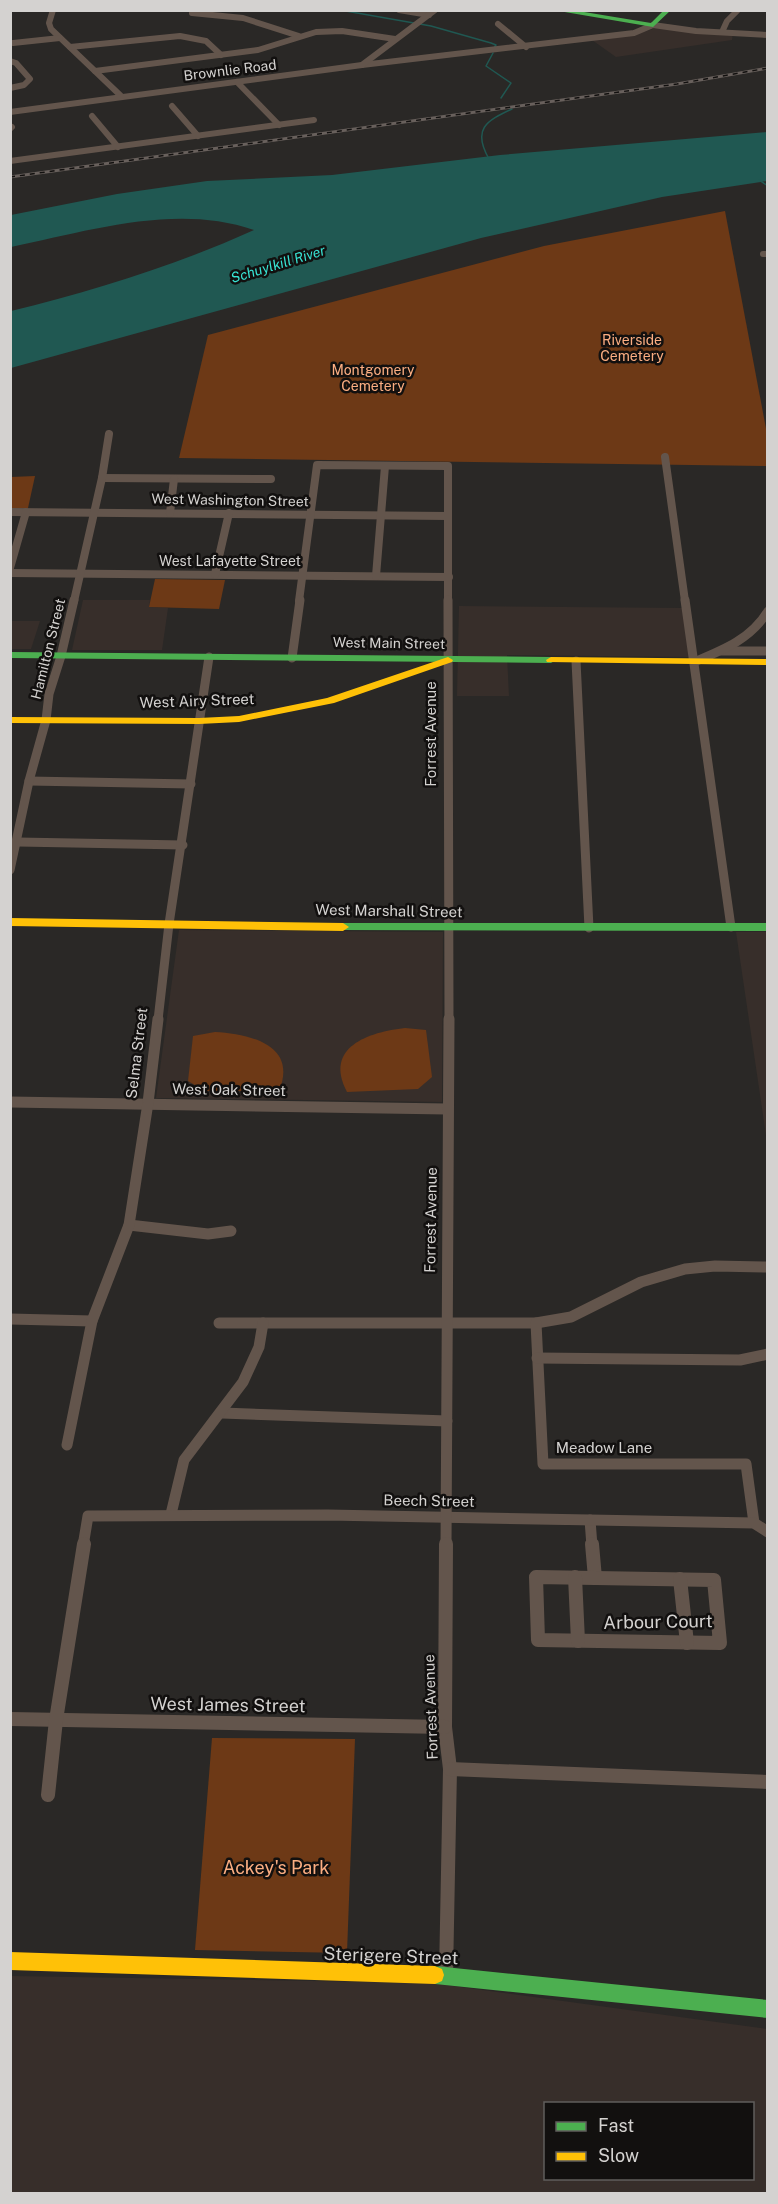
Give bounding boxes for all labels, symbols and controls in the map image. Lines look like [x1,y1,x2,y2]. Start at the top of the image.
street label: Brownlie Road [183,56,277,84]
water label: Schuylkill River [229,242,328,286]
park label: Riverside Cemetery [600,332,664,364]
park label: Montgomery Cemetery [331,362,415,394]
street label: West Washington Street [151,491,309,509]
street label: West Lafayette Street [159,553,301,569]
street label: Hamilton Street [28,597,68,701]
street label: West Main Street [333,634,445,652]
street label: Forrest Avenue [422,681,439,787]
street label: West Airy Street [139,690,255,711]
street label: West Marshall Street [315,901,463,920]
street label: Selma Street [122,1006,151,1099]
street label: West Oak Street [172,1080,286,1099]
street label: Forrest Avenue [421,1167,440,1273]
street label: Meadow Lane [556,1439,652,1456]
street label: Beech Street [383,1491,475,1510]
street label: Arbour Court [603,1610,713,1633]
street label: Forrest Avenue [420,1654,441,1760]
street label: West James Street [150,1693,306,1716]
park label: Ackey's Park [223,1857,329,1878]
street label: Sterigere Street [323,1943,459,1968]
legend [544,2102,754,2180]
text: Fast [598,2115,634,2136]
text: Slow [598,2145,639,2166]

